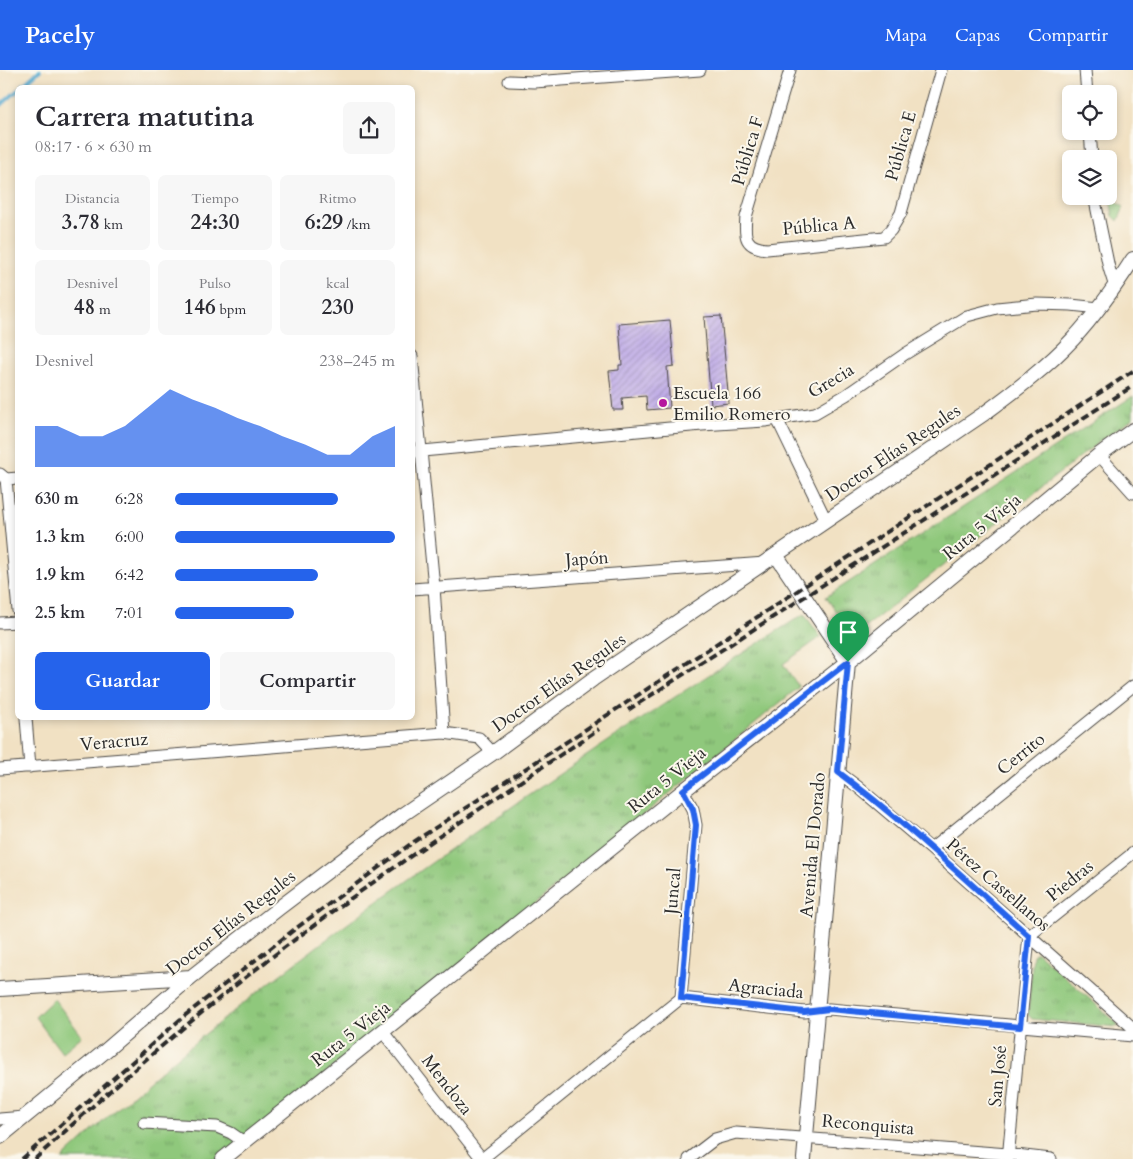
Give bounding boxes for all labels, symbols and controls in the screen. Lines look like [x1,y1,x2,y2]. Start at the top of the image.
text: Pacely [25,19,95,52]
text: Mapa [885,23,927,48]
text: Capas [955,23,1000,48]
text: Compartir [1028,23,1108,48]
map controls [1062,85,1117,205]
button: locate [1062,85,1117,140]
text: Carrera matutina [35,98,254,136]
button: share [343,102,395,154]
street label: Pública E [879,108,923,184]
street label: Pública F [726,113,770,189]
text: 08:17 · 6 × 630 m [35,136,152,158]
button: layers [1062,150,1117,205]
text: Distancia [65,189,120,208]
text: Tiempo [191,189,239,208]
text: Ritmo [319,189,356,208]
text: 3.78 [62,208,100,237]
text: 24:30 [190,208,240,237]
text: 6:29 [305,208,343,237]
street label: Pública A [781,210,857,242]
text: km [100,215,123,234]
text: /km [343,215,371,234]
text: Desnivel [67,274,118,293]
text: Pulso [199,274,231,293]
text: kcal [326,274,349,293]
text: 48 [74,293,95,322]
text: 146 [184,293,216,322]
text: 230 [322,293,354,322]
text: m [95,300,111,319]
text: bpm [216,300,246,319]
text: Desnivel [35,350,94,372]
text: 238–245 m [319,350,395,372]
street label: Grecia [803,357,859,405]
place label: Escuela 166 Emilio Romero [673,381,791,427]
marker: Escuela 166 Emilio Romero [657,397,669,409]
street label: Doctor Elías Regules [820,398,966,508]
text: 630 m [35,488,79,510]
text: 6:28 [115,488,144,510]
street label: Ruta 5 Vieja [938,488,1027,566]
text: 1.3 km [35,526,85,548]
text: 6:00 [115,526,144,548]
street label: Japón [561,545,610,573]
text: 1.9 km [35,564,85,586]
text: 6:42 [115,564,144,586]
text: 2.5 km [35,602,85,624]
text: 7:01 [115,602,144,624]
pin [827,611,869,662]
icon: arrive [834,618,862,646]
street label: Doctor Elías Regules [487,627,631,739]
button: Guardar [35,652,210,710]
button: Compartir [220,652,395,710]
street label: Veracruz [79,727,149,757]
street label: Cerrito [992,727,1051,781]
street label: Ruta 5 Vieja [623,741,712,819]
street label: Avenida El Dorado [794,771,832,919]
street label: Pérez Castellanos [940,833,1056,937]
street label: Piedras [1041,854,1099,908]
street label: Doctor Elías Regules [161,864,301,982]
street label: Juncal [658,866,688,918]
street label: Agraciada [727,973,805,1005]
street label: Ruta 5 Vieja [306,995,396,1073]
street label: San José [983,1044,1013,1108]
street label: Mendoza [415,1050,479,1121]
street label: Reconquista [821,1109,916,1142]

